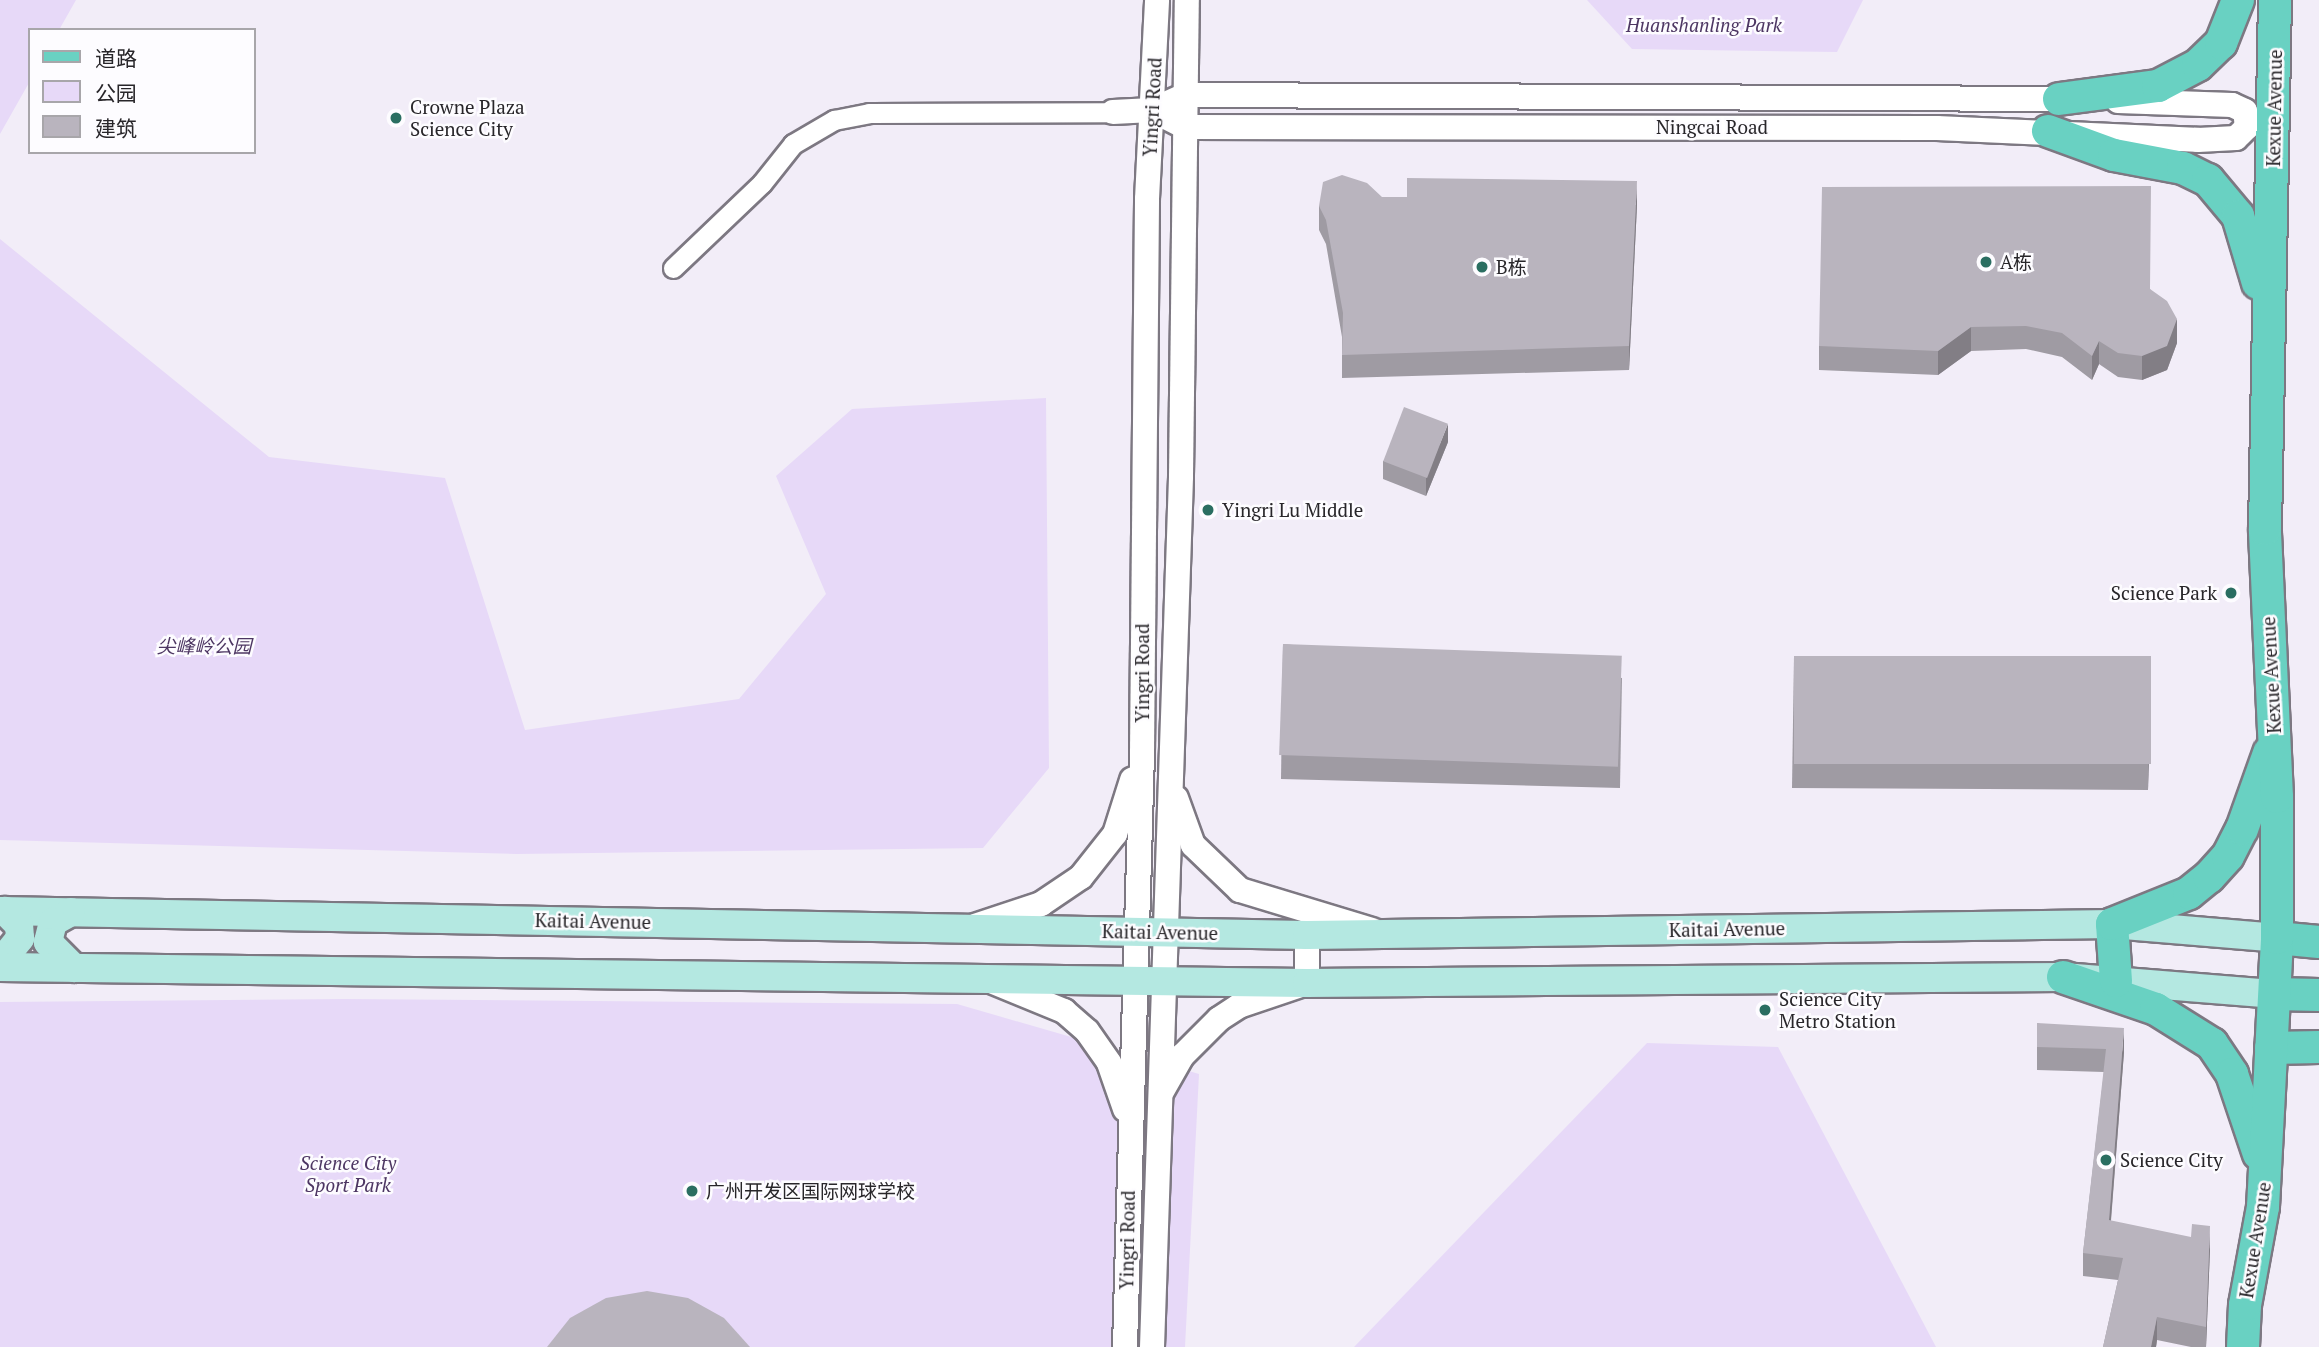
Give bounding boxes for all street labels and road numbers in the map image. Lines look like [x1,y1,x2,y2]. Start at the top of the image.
street label: Kexue Avenue [2262,49,2286,167]
street label: Yingri Road [1138,57,1166,157]
street label: Ningcai Road [1656,116,1768,138]
street label: Kexue Avenue [2257,616,2285,734]
street label: Yingri Road [1131,623,1153,723]
street label: Kaitai Avenue [534,909,652,933]
street label: Kaitai Avenue [1668,917,1786,941]
street label: Kaitai Avenue [1101,920,1219,944]
street label: Kexue Avenue [2235,1180,2275,1300]
street label: Yingri Road [1115,1190,1139,1290]

